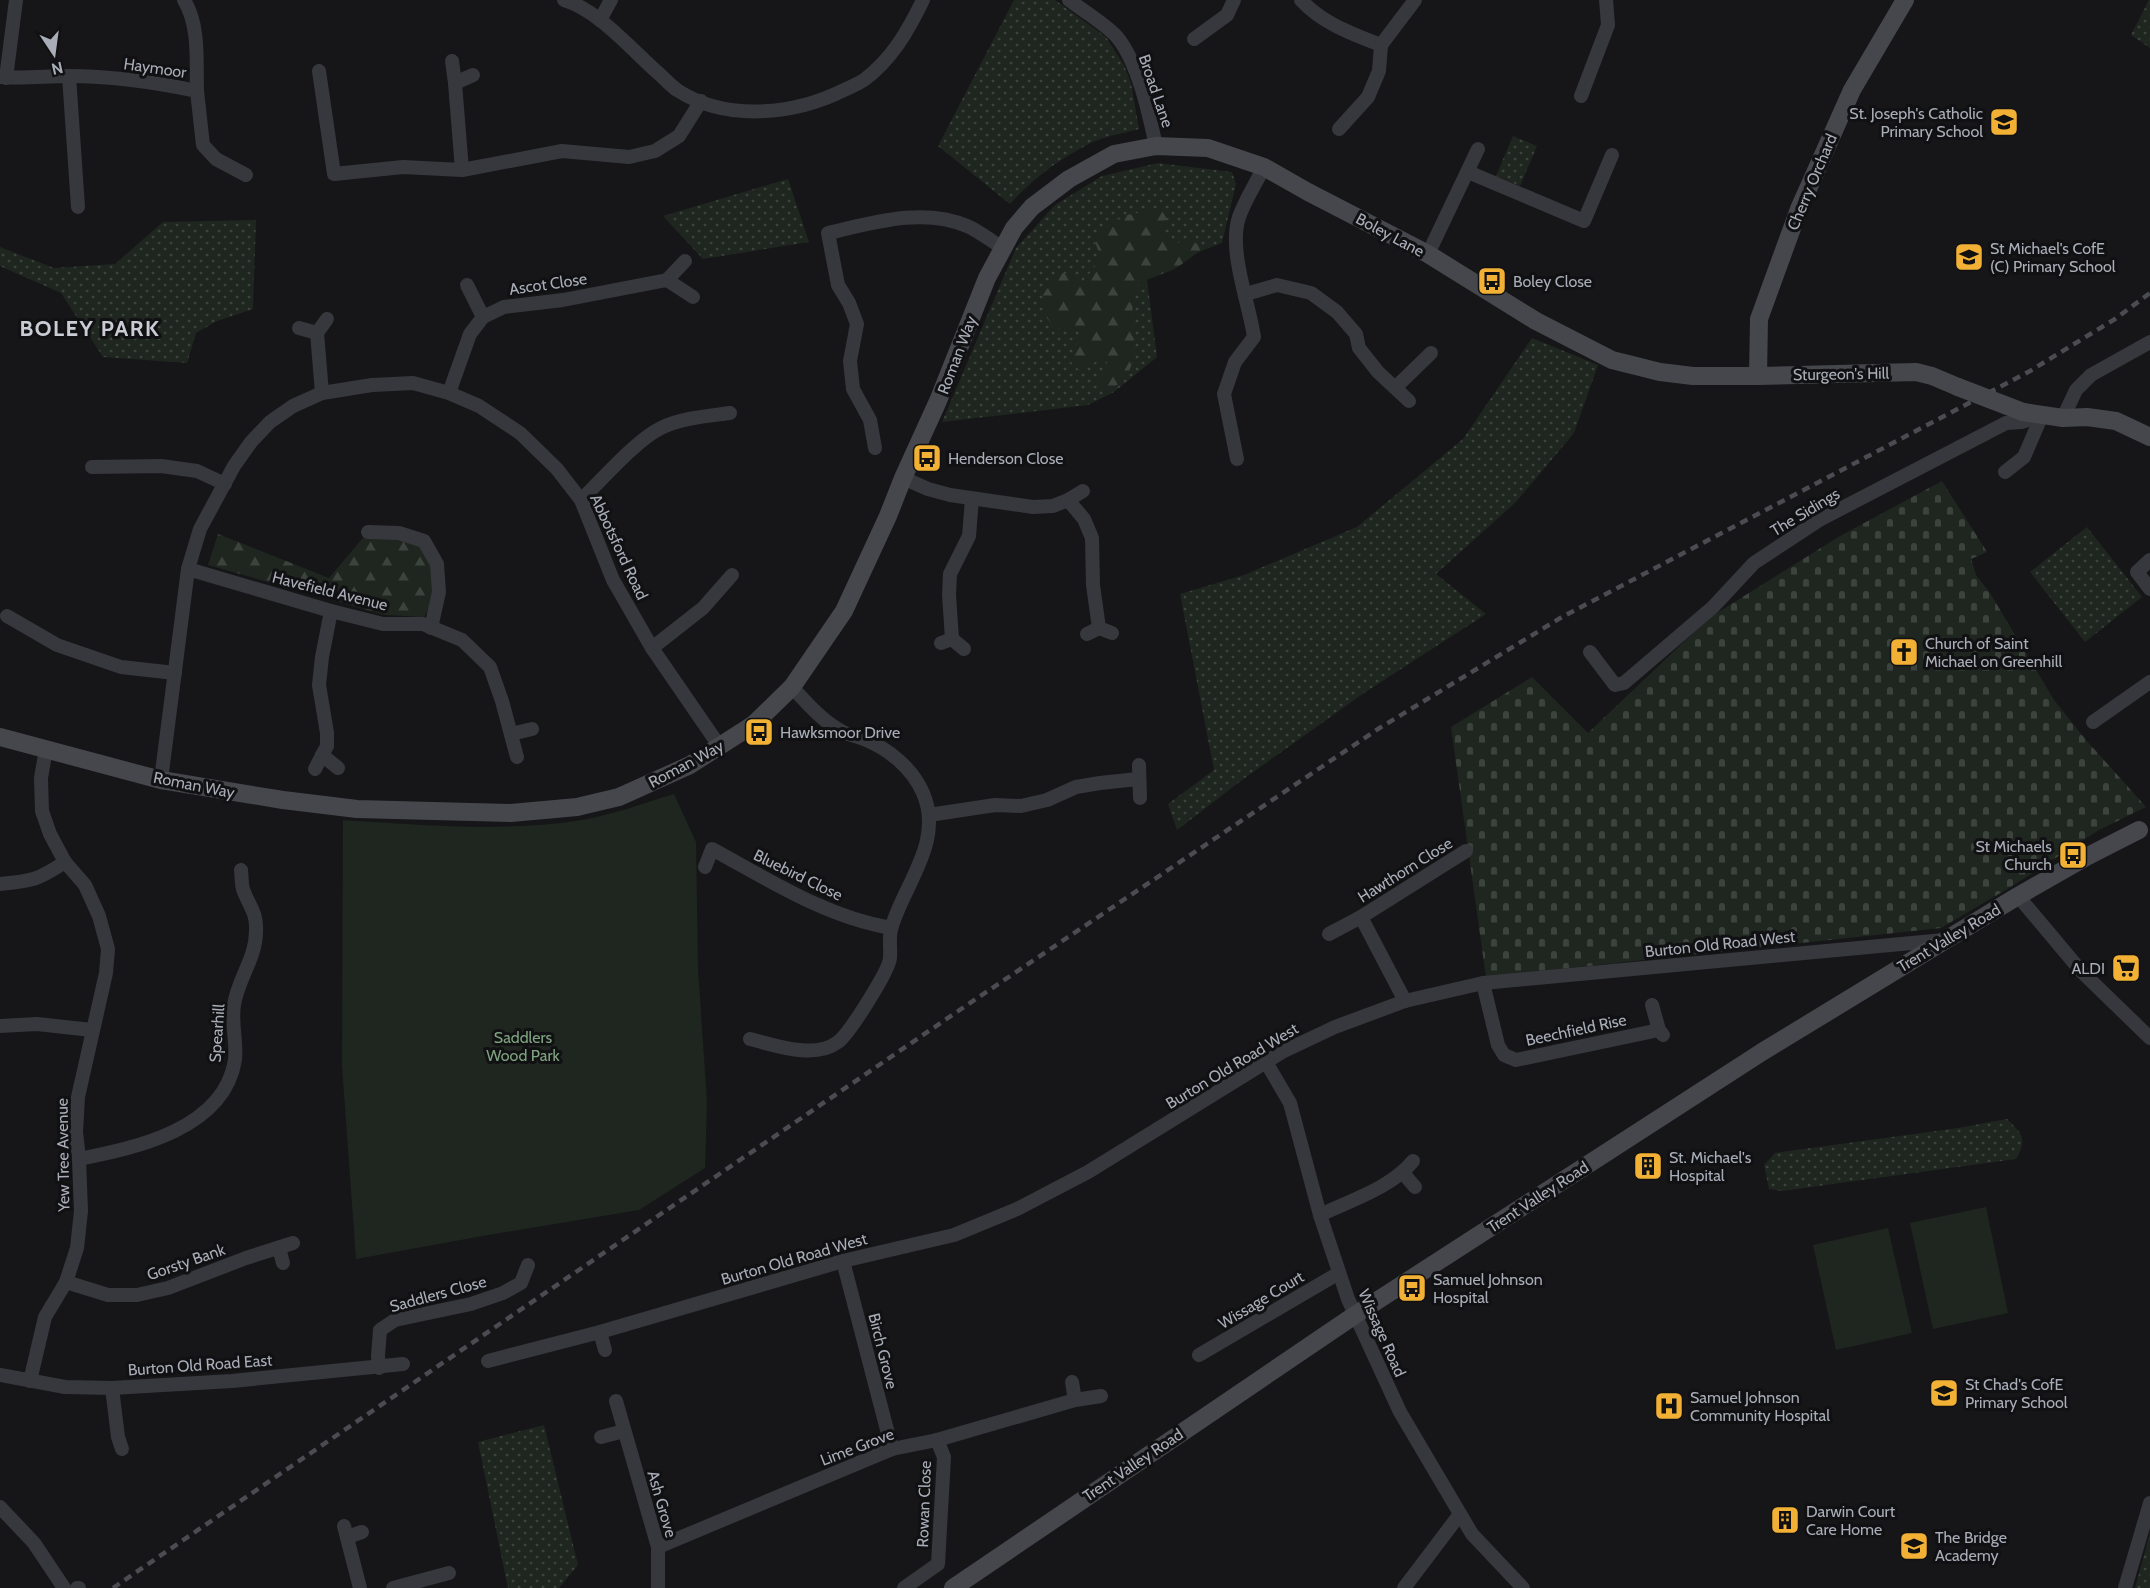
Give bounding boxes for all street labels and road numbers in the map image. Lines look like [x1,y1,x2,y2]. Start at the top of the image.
street label: Broad Lane [1135,52,1177,130]
street label: Haymoor [122,54,189,82]
street label: Cherry Orchard [1783,131,1841,233]
street label: Boley Lane [1353,209,1427,261]
street label: Ascot Close [508,269,588,299]
street label: Roman Way [933,313,981,397]
street label: Sturgeon's Hill [1793,364,1890,384]
street label: The Sidings [1767,484,1843,540]
street label: Abbotsford Road [586,491,652,603]
street label: Havefield Avenue [270,567,390,615]
street label: Roman Way [645,736,727,792]
street label: Roman Way [152,768,236,802]
street label: Hawthorn Close [1354,833,1456,907]
street label: Bluebird Close [750,845,846,905]
street label: Trent Valley Road [1894,900,2004,976]
street label: Burton Old Road West [1644,927,1797,961]
street label: Spearhill [205,1003,229,1063]
street label: Beechfield Rise [1524,1010,1628,1050]
street label: Burton Old Road West [1162,1019,1302,1113]
street label: Yew Tree Avenue [53,1098,74,1213]
street label: Trent Valley Road [1484,1157,1592,1237]
street label: Burton Old Road West [719,1229,870,1289]
street label: Gorsty Bank [144,1239,228,1284]
street label: Wissage Court [1215,1267,1308,1333]
street label: Saddlers Close [388,1272,488,1316]
street label: Wissage Road [1354,1286,1410,1380]
street label: Birch Grove [864,1311,902,1391]
street label: Burton Old Road East [127,1350,274,1380]
street label: Lime Grove [818,1424,896,1470]
street label: Trent Valley Road [1079,1424,1187,1506]
street label: Rowan Close [913,1460,935,1548]
street label: Ash Grove [643,1468,681,1540]

